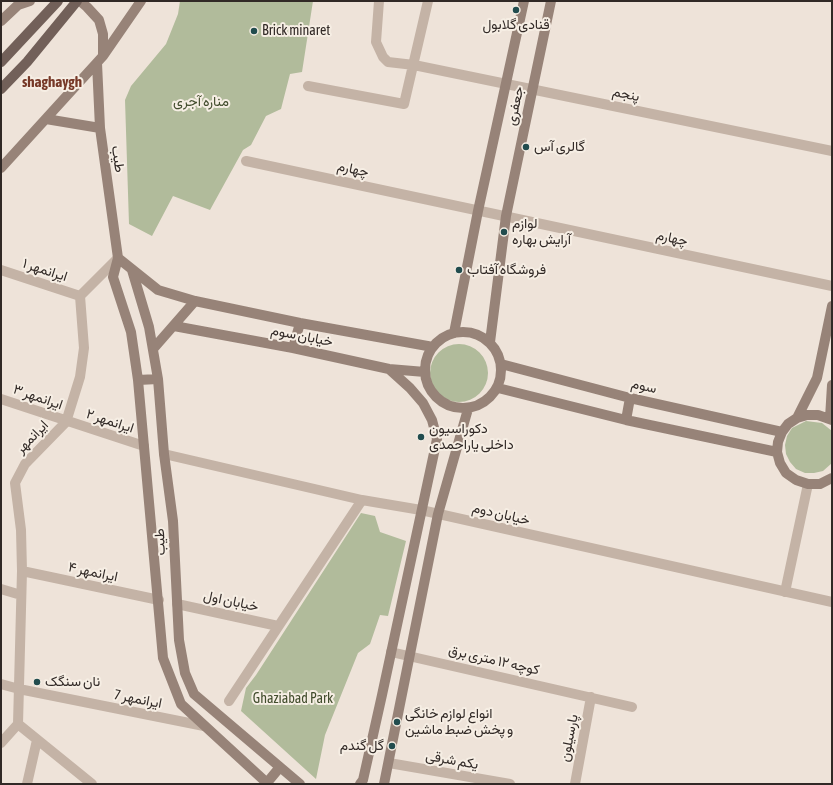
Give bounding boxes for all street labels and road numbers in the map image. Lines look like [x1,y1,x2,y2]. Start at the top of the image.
street label: پنجم [611,83,641,105]
street label: جعفری [503,85,527,127]
street label: طیب [108,144,128,174]
street label: چهارم [336,157,370,181]
street label: چهارم [655,226,689,250]
street label: ایرانمهر ۱ [20,255,70,285]
street label: خیابان سوم [270,322,334,350]
street label: سوم [630,375,658,397]
street label: ایرانمهر ۳ [11,381,65,413]
street label: ایرانمهر ۲ [84,405,136,437]
street label: ایرانمهر [12,417,52,457]
street label: خیابان دوم [471,499,531,529]
street label: طیب [151,528,169,556]
street label: ایرانمهر ۴ [67,559,119,585]
street label: خیابان اول [202,587,260,615]
street label: کوچه ۱۲ متری برق [447,641,541,679]
street label: ایرانمهر 7 [113,686,163,712]
street label: پارسیلون [556,713,582,763]
street label: یکم شرقی [424,747,480,773]

